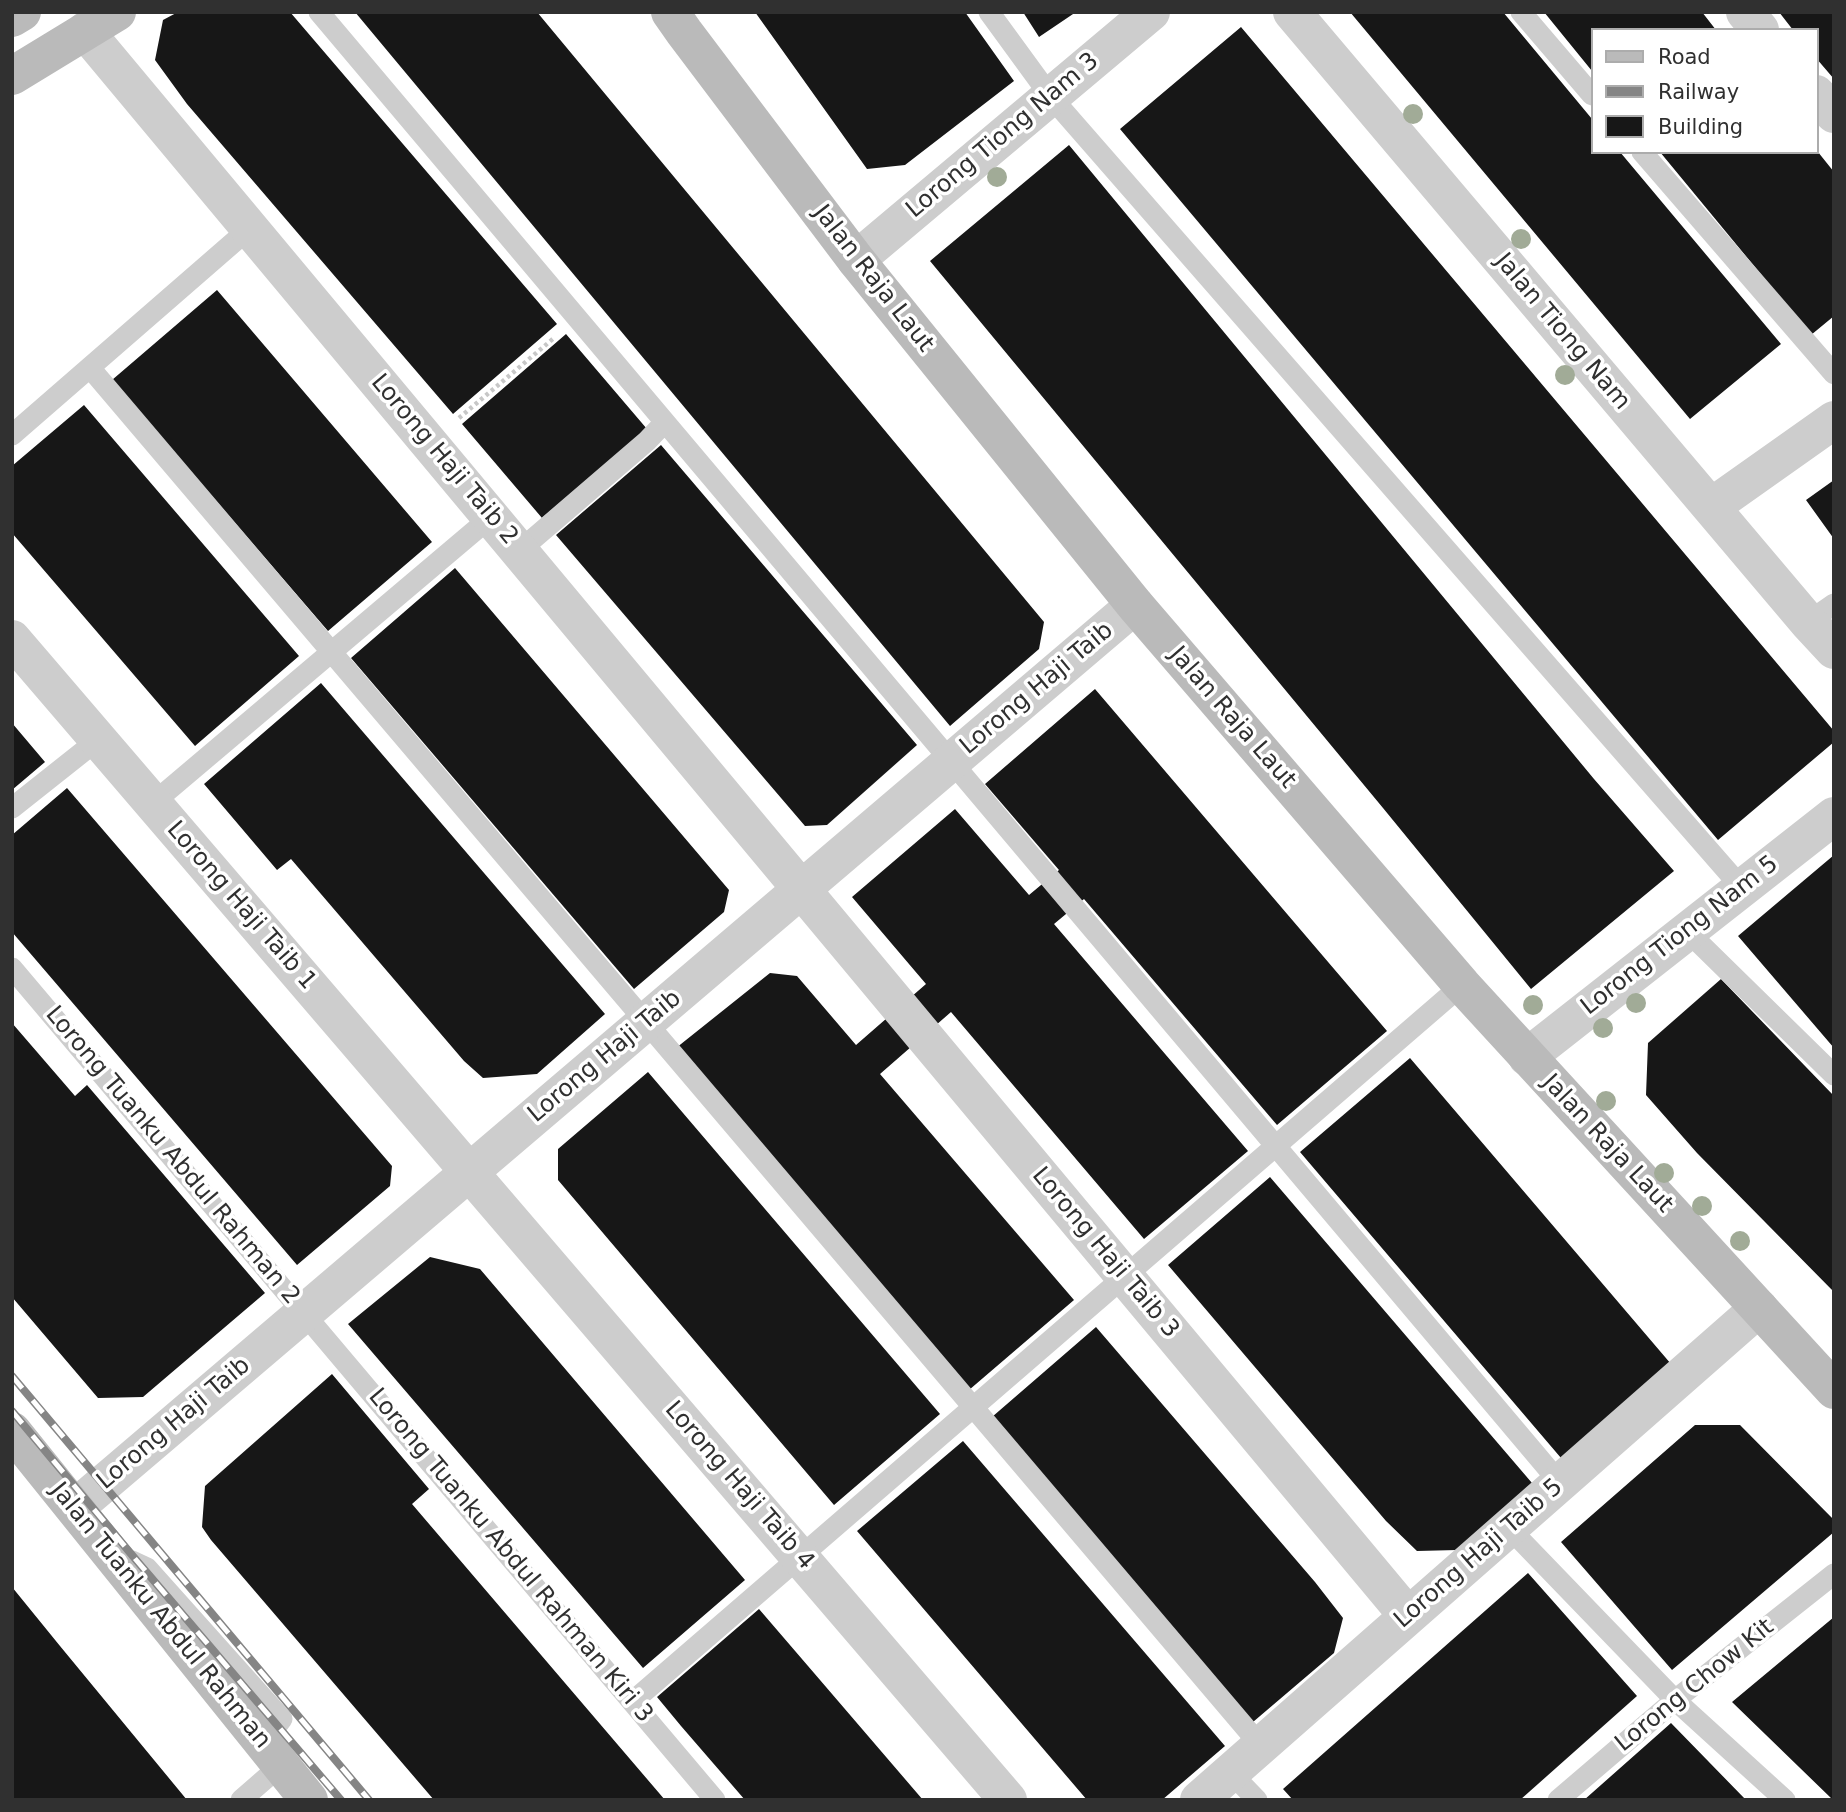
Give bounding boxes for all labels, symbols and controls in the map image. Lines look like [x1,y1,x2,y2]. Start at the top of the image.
legend [1590,28,1818,154]
text: Road [1658,45,1711,69]
street label: Lorong Tiong Nam 3 [901,47,1105,225]
text: Railway [1658,80,1739,104]
text: Building [1658,115,1743,139]
street label: Jalan Raja Laut [807,200,939,358]
street label: Jalan Tiong Nam [1488,248,1636,416]
street label: Lorong Haji Taib 2 [364,369,524,551]
street label: Lorong Haji Taib [955,617,1119,761]
street label: Jalan Raja Laut [1163,641,1301,795]
street label: Lorong Haji Taib 1 [160,816,322,996]
street label: Lorong Tiong Nam 5 [1576,850,1784,1022]
street label: Lorong Haji Taib [523,985,687,1129]
street label: Lorong Tuanku Abdul Rahman 2 [39,1001,305,1311]
street label: Jalan Raja Laut [1536,1069,1678,1219]
street label: Lorong Haji Taib 3 [1025,1162,1185,1344]
street label: Lorong Haji Taib [92,1352,256,1496]
street label: Lorong Tuanku Abdul Rahman Kiri 3 [362,1383,658,1729]
street label: Lorong Haji Taib 4 [658,1396,820,1576]
street label: Lorong Haji Taib 5 [1389,1473,1569,1635]
street label: Jalan Tuanku Abdul Rahman [44,1477,276,1755]
street label: Lorong Chow Kit [1610,1613,1780,1759]

